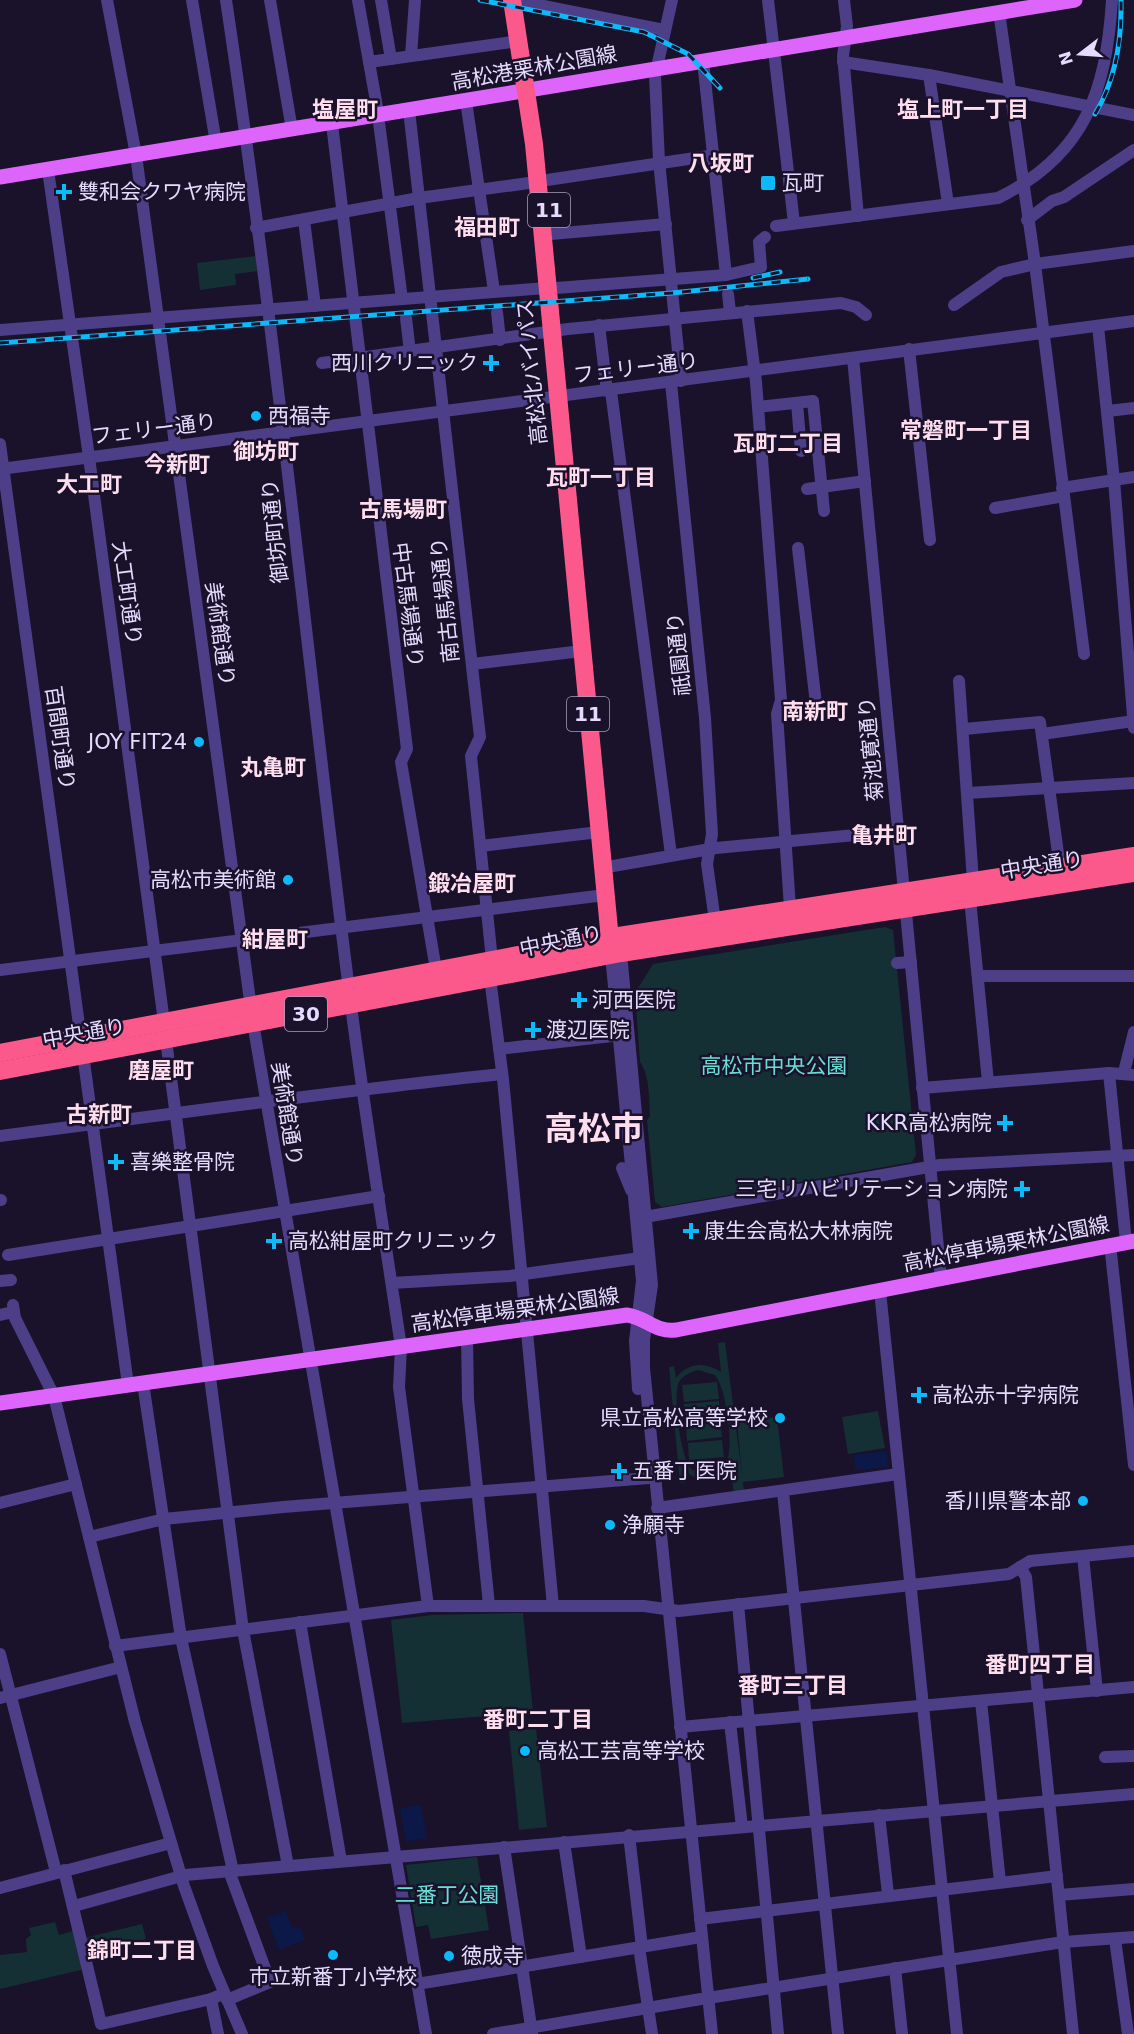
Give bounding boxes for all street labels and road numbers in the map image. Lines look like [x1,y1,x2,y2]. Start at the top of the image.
street label: 高松港栗林公園線 [449,42,619,94]
road number: 11 [528,193,570,227]
street label: 高松北バイパス [512,298,552,446]
street label: フェリー通り [572,348,700,388]
street label: フェリー通り [90,409,218,449]
street label: 御坊町通り [258,478,292,584]
street label: 南古馬場通り [426,536,464,664]
street label: 大工町通り [108,539,146,647]
street label: 中古馬場通り [388,541,428,669]
street label: 美術館通り [201,580,239,688]
street label: 祇園通り [663,611,695,697]
street label: 百間町通り [41,684,79,792]
street label: 菊池寛通り [854,696,888,802]
road number: 11 [567,697,609,731]
street label: 中央通り [999,847,1085,883]
street label: 中央通り [517,921,605,961]
road number: 30 [285,997,327,1031]
street label: 中央通り [41,1014,127,1052]
street label: 美術館通り [267,1060,307,1168]
street label: 高松停車場栗林公園線 [901,1212,1111,1276]
street label: 高松停車場栗林公園線 [409,1284,621,1336]

